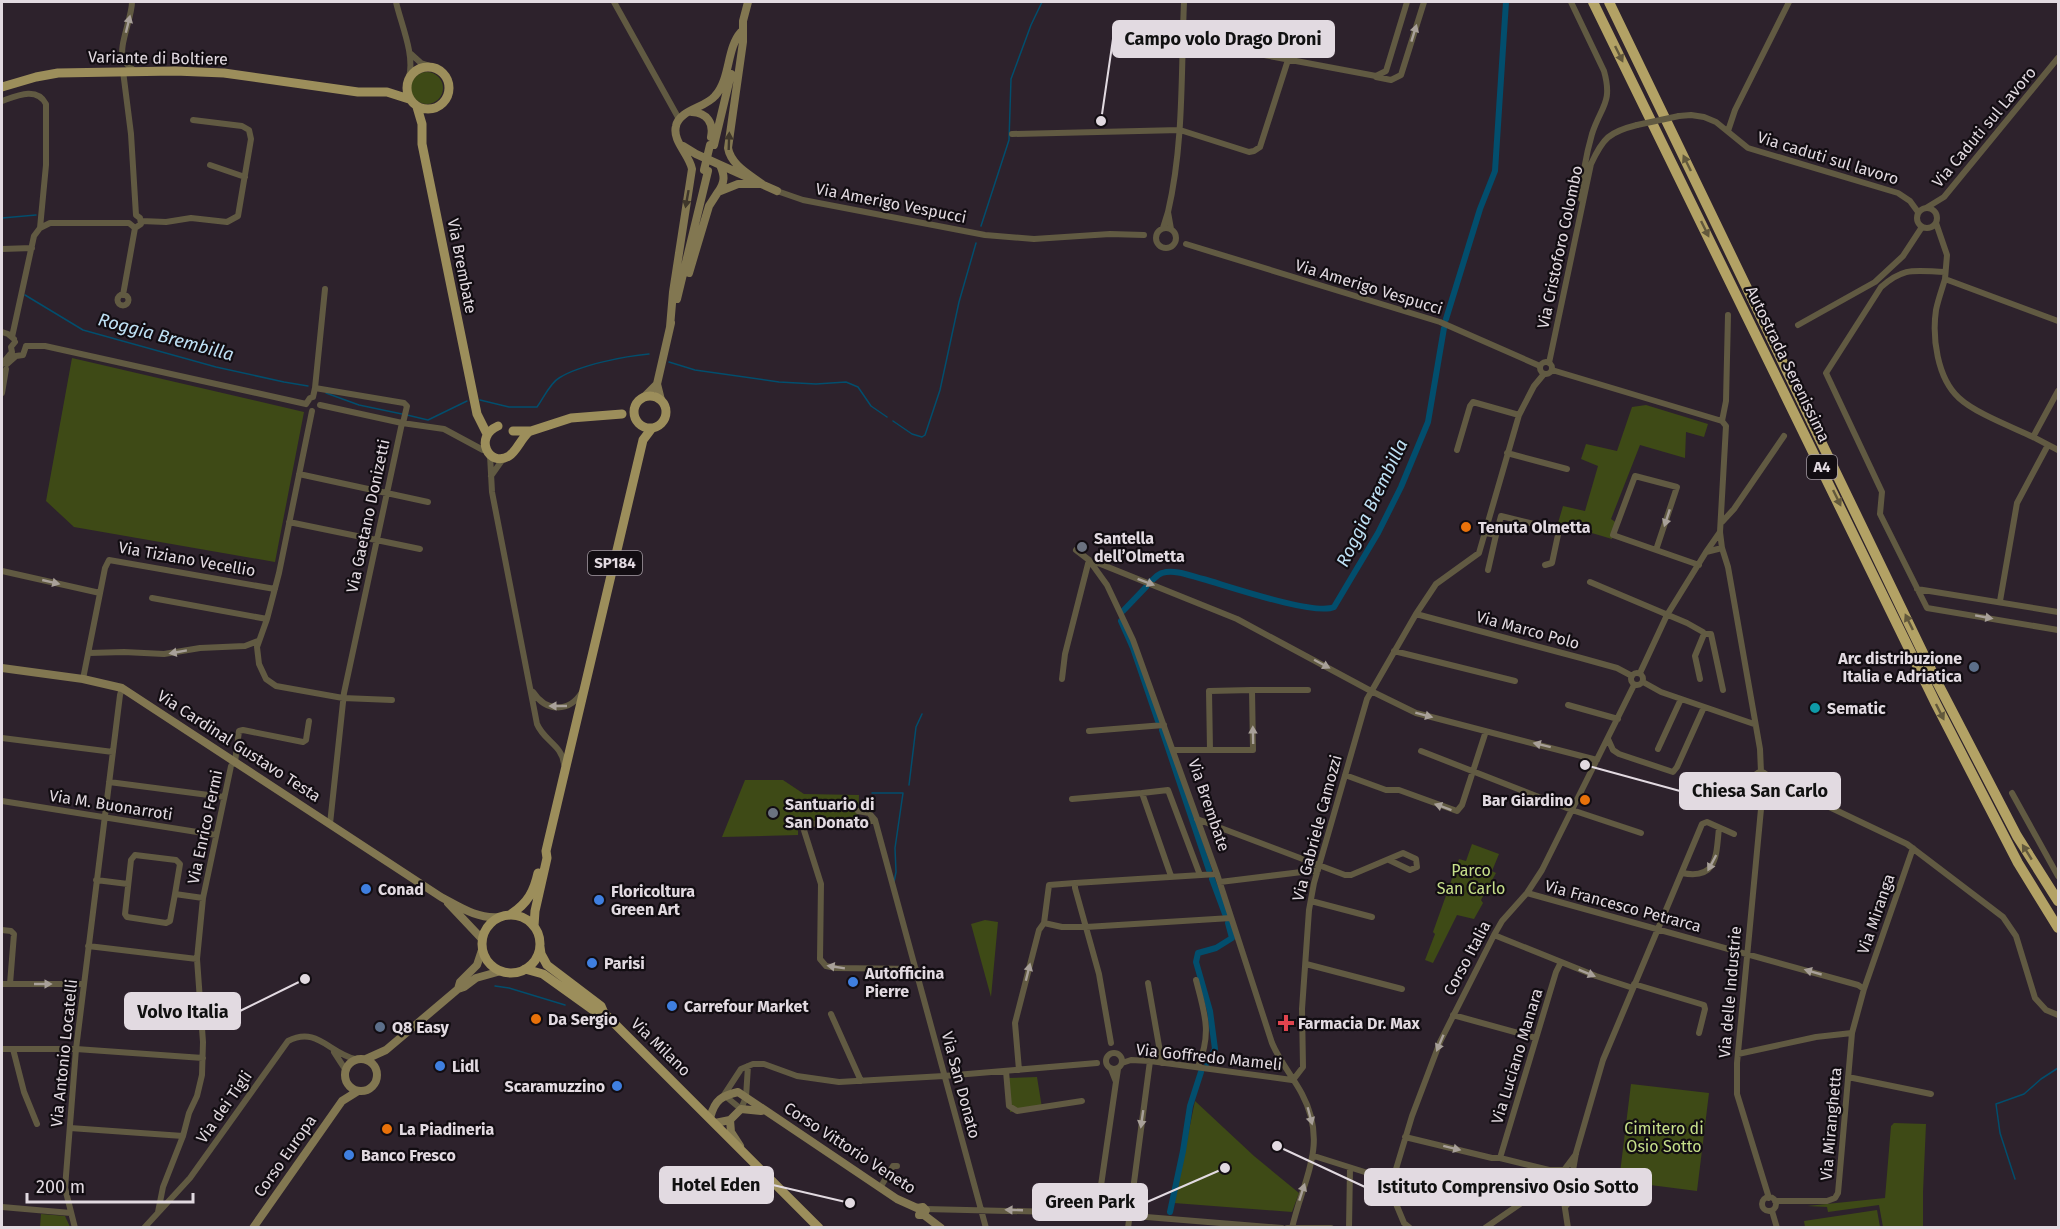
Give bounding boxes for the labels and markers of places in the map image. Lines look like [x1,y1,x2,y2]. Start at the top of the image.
callout: Campo volo Drago Droni [1113,21,1334,57]
place label: Tenuta Olmetta [1478,518,1591,537]
marker: Tenuta Olmetta [1459,520,1473,534]
place label: Santella dell’Olmetta [1094,529,1185,566]
marker: Santella dell’Olmetta [1075,540,1089,554]
place label: Arc distribuzione Italia e Adriatica [1837,649,1962,686]
marker: Arc distribuzione Italia e Adriatica [1967,660,1981,674]
place label: Sematic [1827,699,1886,718]
marker: Sematic [1808,701,1822,715]
callout: Chiesa San Carlo [1680,773,1840,809]
place label: Bar Giardino [1482,791,1573,810]
marker: Bar Giardino [1578,793,1592,807]
place label: Santuario di San Donato [785,795,874,832]
marker: Santuario di San Donato [766,806,780,820]
place label: Conad [378,880,424,899]
marker: Conad [359,882,373,896]
place label: Floricoltura Green Art [611,882,695,919]
marker: Floricoltura Green Art [592,893,606,907]
place label: Parisi [604,954,645,973]
marker: Parisi [585,956,599,970]
place label: Autofficina Pierre [864,964,945,1001]
marker: Autofficina Pierre [846,975,860,989]
callout: Volvo Italia [125,993,240,1029]
place label: Carrefour Market [684,997,809,1016]
marker: Carrefour Market [665,999,679,1013]
place label: Da Sergio [548,1010,618,1029]
marker: Da Sergio [529,1012,543,1026]
place label: Farmacia Dr. Max [1298,1014,1421,1033]
marker: Farmacia Dr. Max [1279,1016,1293,1030]
place label: Q8 Easy [392,1018,449,1037]
marker: Q8 Easy [373,1020,387,1034]
place label: Lidl [452,1057,479,1076]
marker: Lidl [433,1059,447,1073]
place label: Scaramuzzino [505,1077,605,1096]
marker: Scaramuzzino [610,1079,624,1093]
place label: La Piadineria [399,1120,495,1139]
marker: La Piadineria [380,1122,394,1136]
place label: Banco Fresco [361,1146,456,1165]
marker: Banco Fresco [342,1148,356,1162]
callout: Hotel Eden [660,1167,773,1203]
callout: Istituto Comprensivo Osio Sotto [1365,1169,1651,1205]
callout: Green Park [1033,1184,1147,1220]

